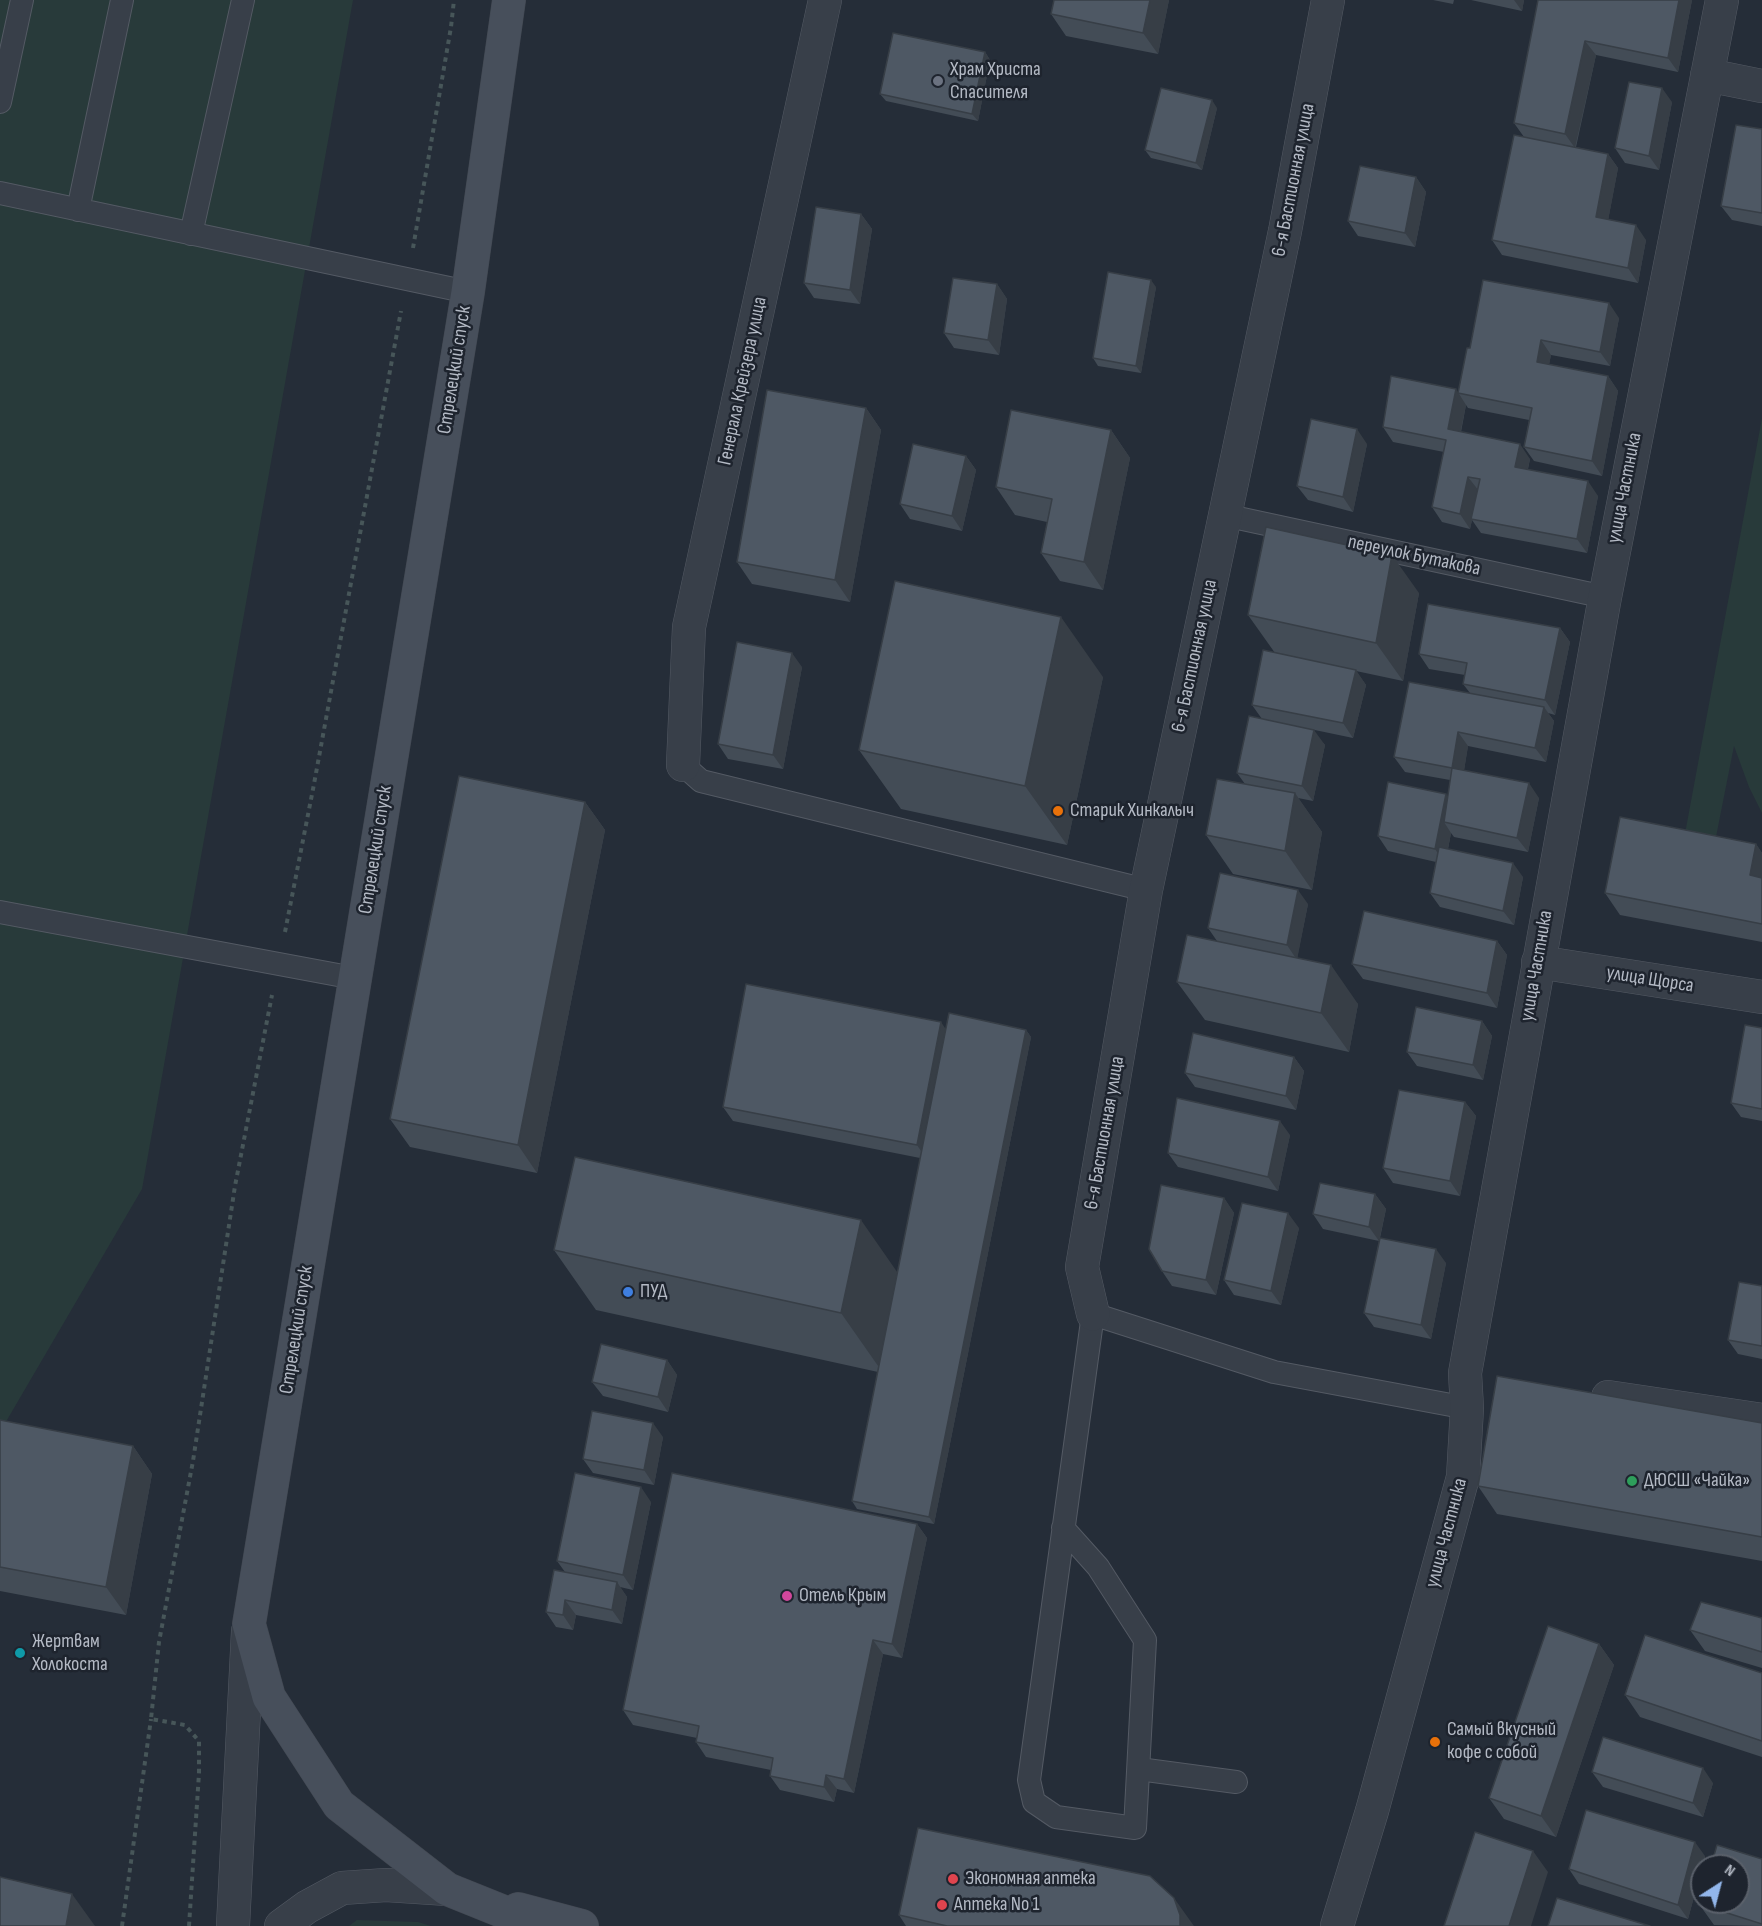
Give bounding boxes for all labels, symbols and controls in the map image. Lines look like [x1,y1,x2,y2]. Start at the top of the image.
place label: Храм Христа Спасителя [950,58,1041,105]
marker: Храм Христа Спасителя [931,74,945,88]
street label: 6-я Бастионная улица [1267,101,1321,259]
street label: Генерала Крейзера улица [713,295,773,467]
street label: Стрелецкий спуск [433,304,477,436]
street label: улица Частника [1603,431,1647,545]
street label: переулок Бутакова [1345,530,1483,582]
street label: 6-я Бастионная улица [1167,578,1223,734]
street label: Стрелецкий спуск [354,784,398,916]
place label: Старик Хинкалыч [1070,799,1194,823]
marker: Старик Хинкалыч [1051,804,1065,818]
street label: улица Частника [1515,909,1559,1023]
street label: улица Щорса [1605,961,1695,999]
street label: 6-я Бастионная улица [1080,1054,1130,1212]
street label: Стрелецкий спуск [275,1264,319,1396]
place label: ПУД [640,1280,667,1304]
marker: ПУД [621,1285,635,1299]
place label: ДЮСШ «Чайка» [1644,1469,1750,1493]
marker: ДЮСШ «Чайка» [1625,1474,1639,1488]
street label: улица Частника [1421,1476,1473,1590]
place label: Отель Крым [799,1584,886,1608]
marker: Отель Крым [780,1589,794,1603]
place label: Жертвам Холокоста [32,1630,108,1677]
marker: Жертвам Холокоста [13,1646,27,1660]
place label: Самый вкусный кофе с собой [1447,1718,1556,1765]
marker: Самый вкусный кофе с собой [1428,1735,1442,1749]
north arrow [1690,1854,1750,1914]
text: N [1721,1860,1739,1881]
place label: Экономная аптека [965,1867,1096,1891]
marker: Экономная аптека [946,1872,960,1886]
place label: Аптека No 1 [954,1893,1039,1917]
marker: Аптека No 1 [935,1898,949,1912]

